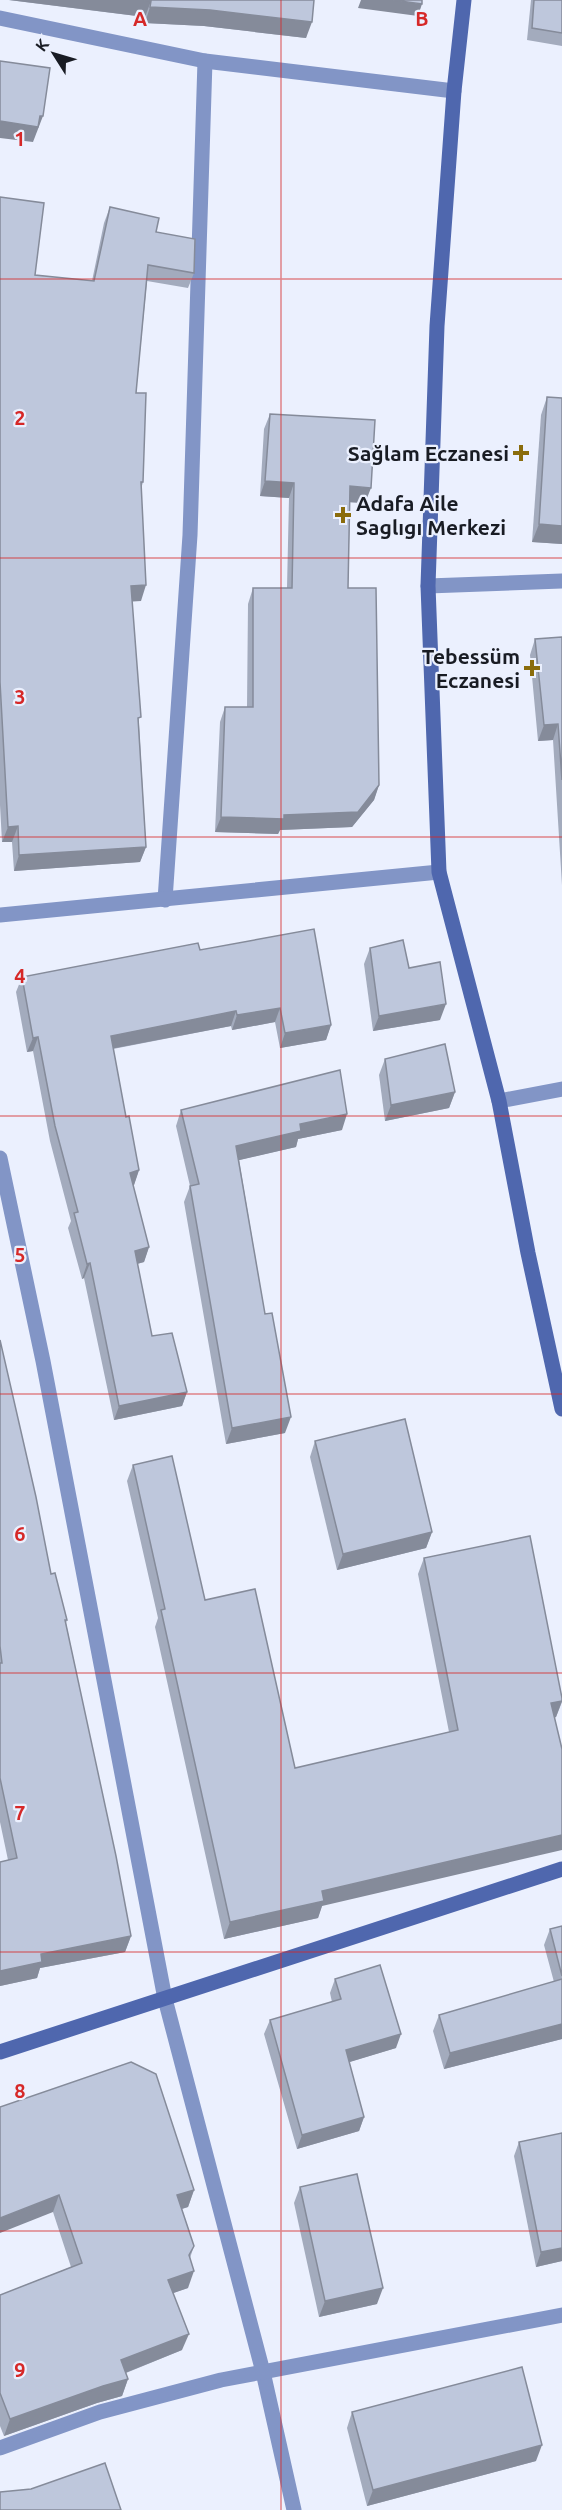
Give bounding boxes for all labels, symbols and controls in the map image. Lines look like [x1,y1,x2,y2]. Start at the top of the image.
text: A [133,7,147,30]
text: B [415,7,429,30]
north arrow [24,24,84,84]
text: K [32,35,53,55]
text: 1 [14,127,26,150]
text: 2 [14,406,26,429]
place label: Sağlam Eczanesi [348,441,509,465]
marker: Sağlam Eczanesi [514,446,528,460]
place label: Adafa Aile Saglıgı Merkezi [356,491,506,539]
marker: Adafa Aile Saglıgı Merkezi [334,506,352,524]
place label: Tebessüm Eczanesi [422,644,520,692]
marker: Tebessüm Eczanesi [525,661,539,675]
text: 3 [14,685,26,708]
text: 4 [14,964,26,987]
text: 5 [14,1243,26,1266]
text: 6 [14,1522,26,1545]
text: 7 [14,1801,26,1824]
text: 8 [14,2079,26,2102]
text: 9 [14,2358,26,2381]

